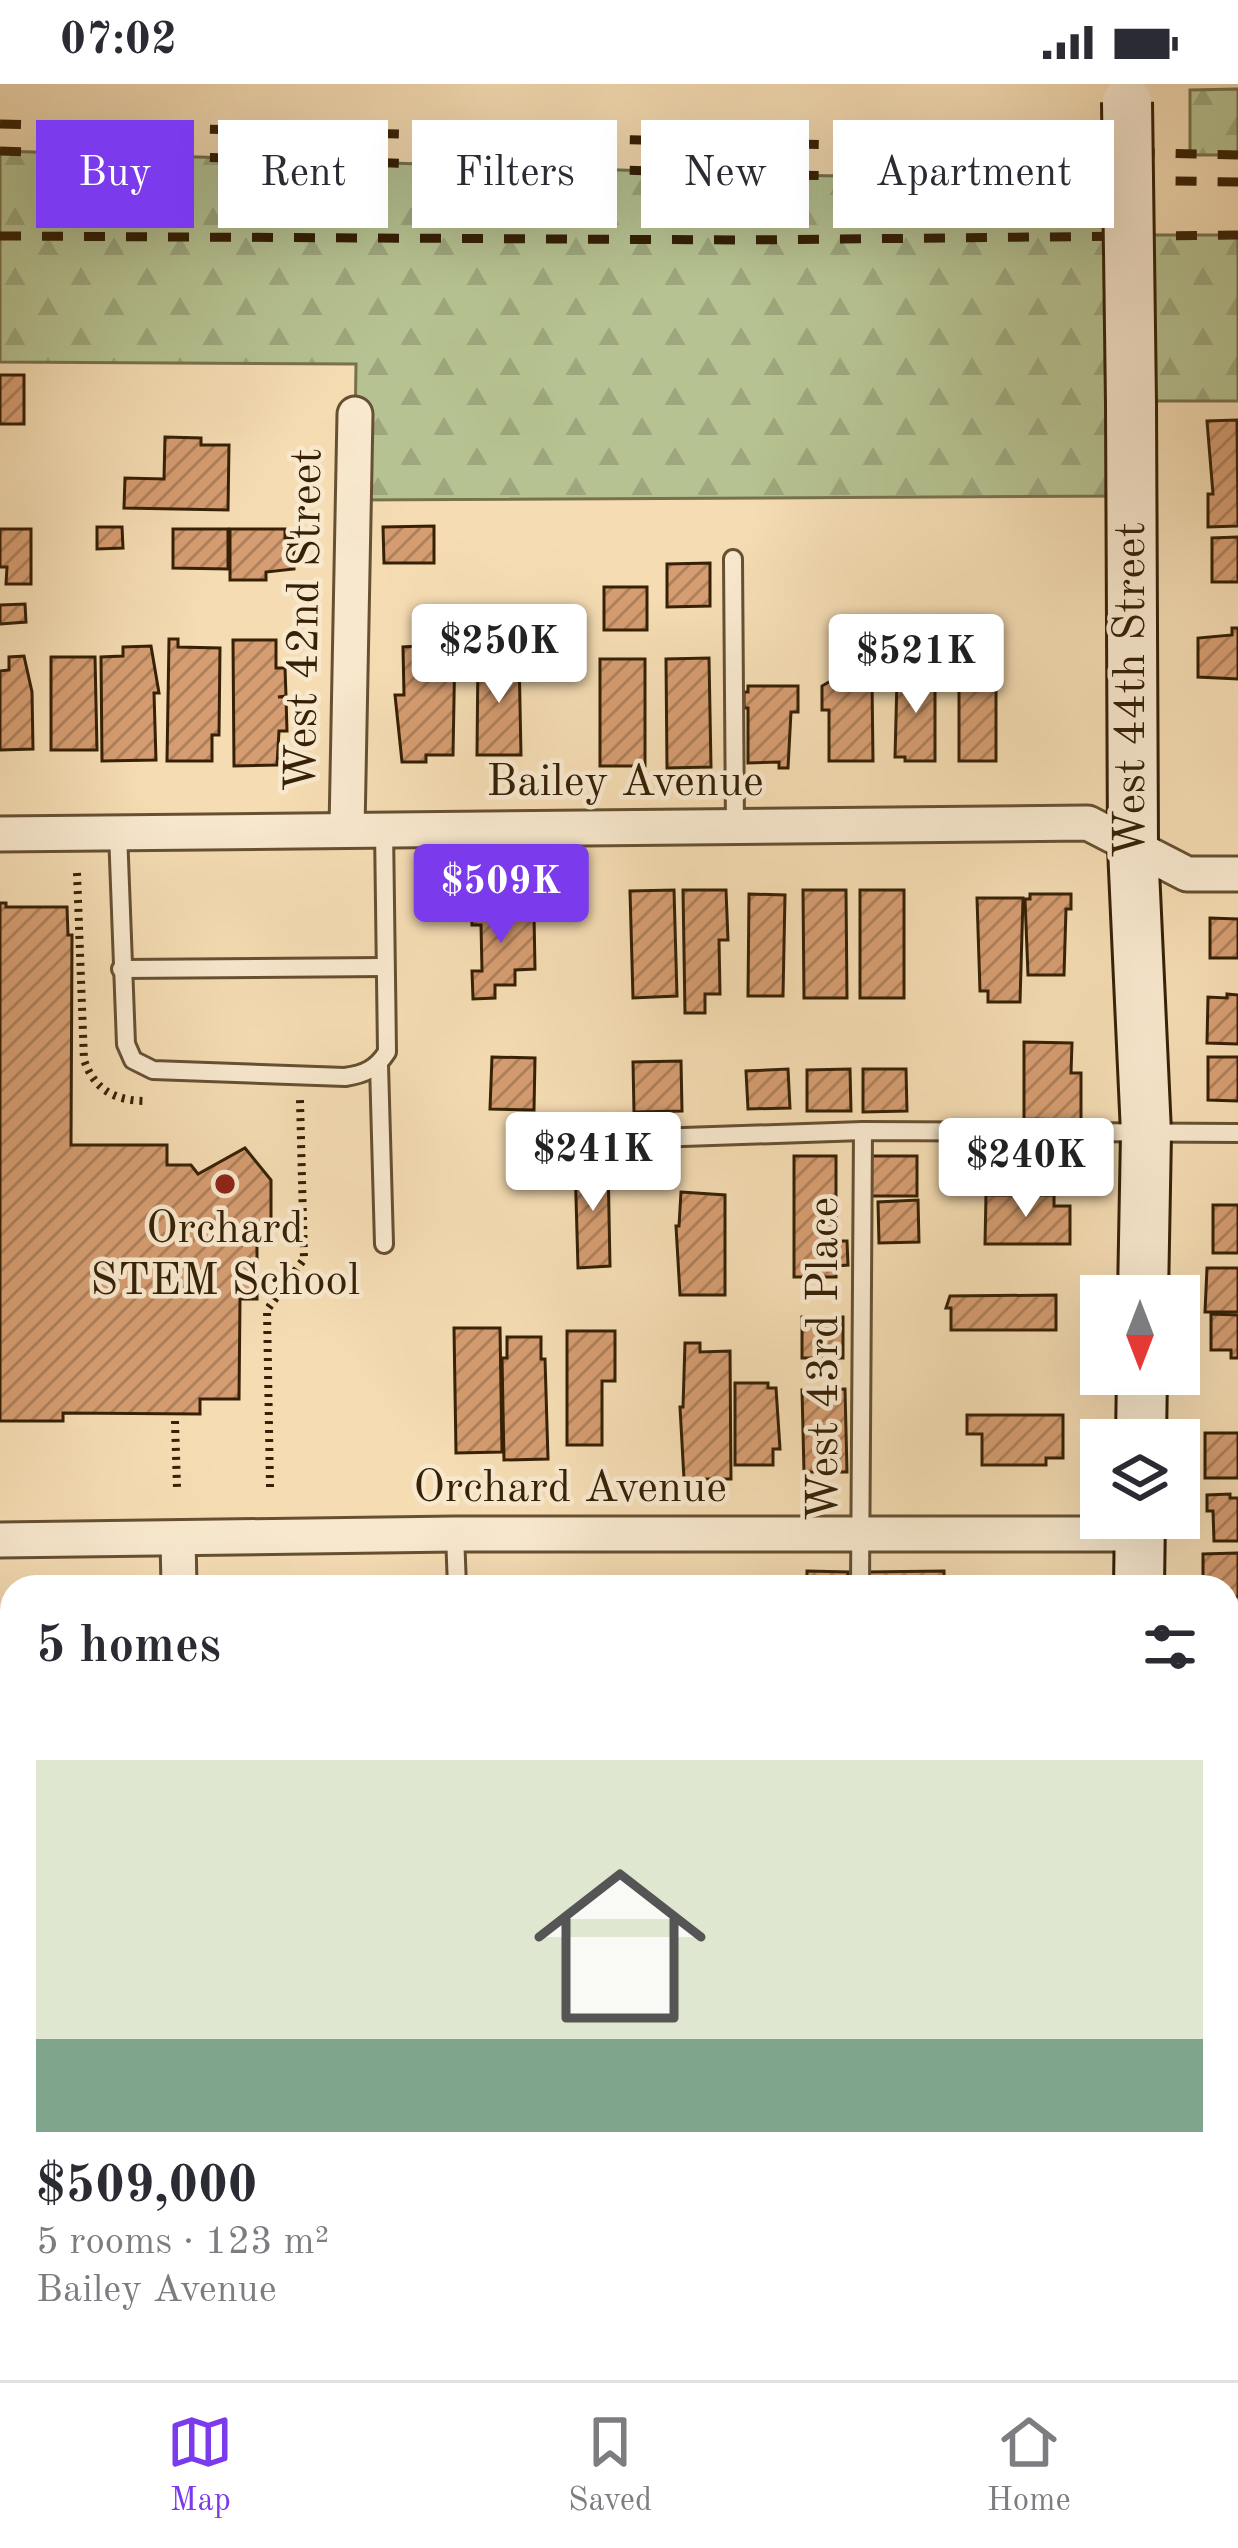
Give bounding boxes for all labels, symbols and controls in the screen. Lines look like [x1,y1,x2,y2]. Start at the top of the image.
text: 07:02 [60,19,177,64]
chip: Buy [36,120,194,228]
chip: Rent [218,120,388,228]
chip: Filters [412,120,617,228]
chip: New [641,120,809,228]
chip: Apartment [833,120,1114,228]
street label: West 42nd Street [281,448,331,792]
street label: West 44th Street [1110,522,1155,858]
pin: $250K [415,604,583,706]
pin: $521K [832,614,1000,716]
text: $250K [439,623,559,662]
text: $521K [856,633,976,672]
street label: Bailey Avenue [486,761,764,806]
pin: $509K [417,844,585,946]
text: $509K [441,863,561,902]
pin: $241K [509,1112,677,1214]
pin: $240K [942,1118,1110,1220]
text: $241K [533,1131,653,1170]
text: $240K [966,1137,1086,1176]
marker: Orchard STEM School [212,1171,238,1197]
street label: West 43rd Place [803,1197,848,1521]
place label: Orchard STEM School [90,1208,360,1305]
north arrow [1080,1275,1200,1395]
map controls [1080,1275,1200,1539]
button: layers [1080,1419,1200,1539]
street label: Orchard Avenue [413,1467,727,1512]
icon: filters [1137,1614,1203,1680]
text: 5 homes [36,1622,221,1673]
icon: home [512,1838,728,2054]
text: $509,000 [36,2162,257,2213]
text: 5 rooms · 123 m² [36,2223,329,2262]
text: Bailey Avenue [36,2271,277,2310]
tab: Map [167,2409,233,2522]
tab: Saved [568,2409,652,2522]
tab: Home [987,2409,1071,2522]

